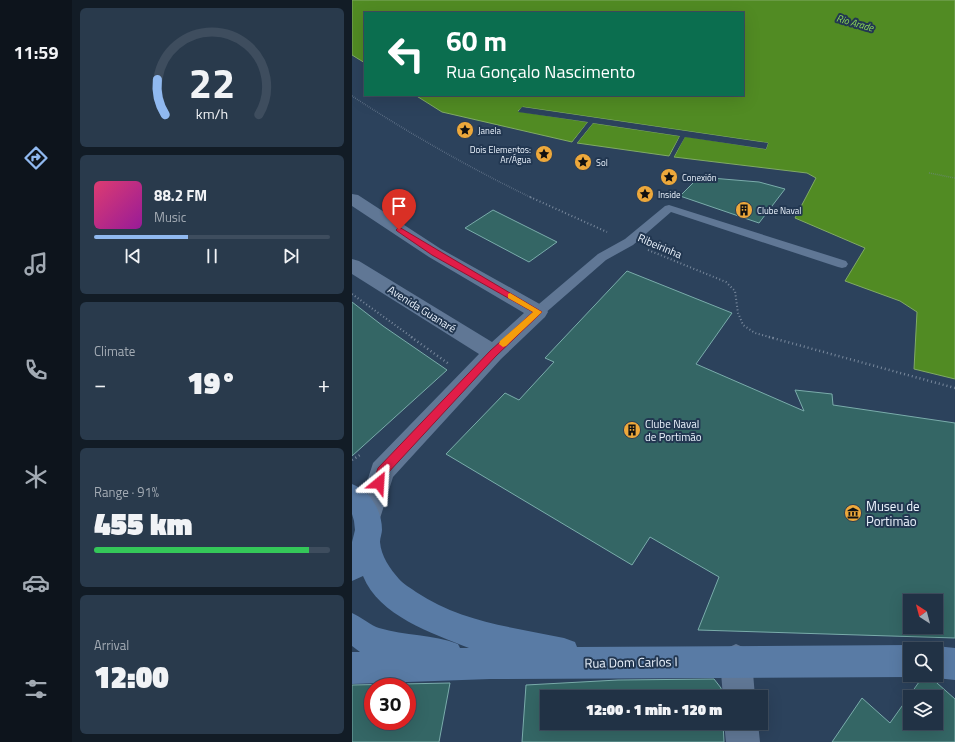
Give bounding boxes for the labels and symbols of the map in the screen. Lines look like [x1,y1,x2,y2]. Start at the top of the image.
water label: Rio Arade [835,11,877,36]
place icon: Janela [455,120,475,140]
place label: Janela [478,124,502,137]
place label: Dois Elementos: Ar/Água [470,143,531,166]
place icon: Dois Elementos: Ar/Água [534,144,554,164]
place icon: Sol [573,152,593,172]
place label: Sol [596,156,608,169]
place icon: Conexión [659,167,679,187]
place label: Conexión [682,171,717,184]
place icon: Inside [635,184,655,204]
place label: Inside [658,188,681,201]
pin [382,189,416,230]
building icon: Clube Naval [734,200,754,220]
place label: Clube Naval [757,204,801,217]
street label: Ribeirinha [635,230,685,263]
street label: Avenida Guanaré [385,282,460,337]
place label: Clube Naval de Portimão [645,416,702,445]
building icon: Clube Naval de Portimão [622,420,642,440]
position arrow [358,462,400,504]
place label: Museu de Portimão [866,496,920,531]
museum icon: Museu de Portimão [843,503,863,523]
north arrow [903,594,943,634]
street label: Rua Dom Carlos I [584,651,678,673]
speed limit sign: 30 [364,678,416,730]

